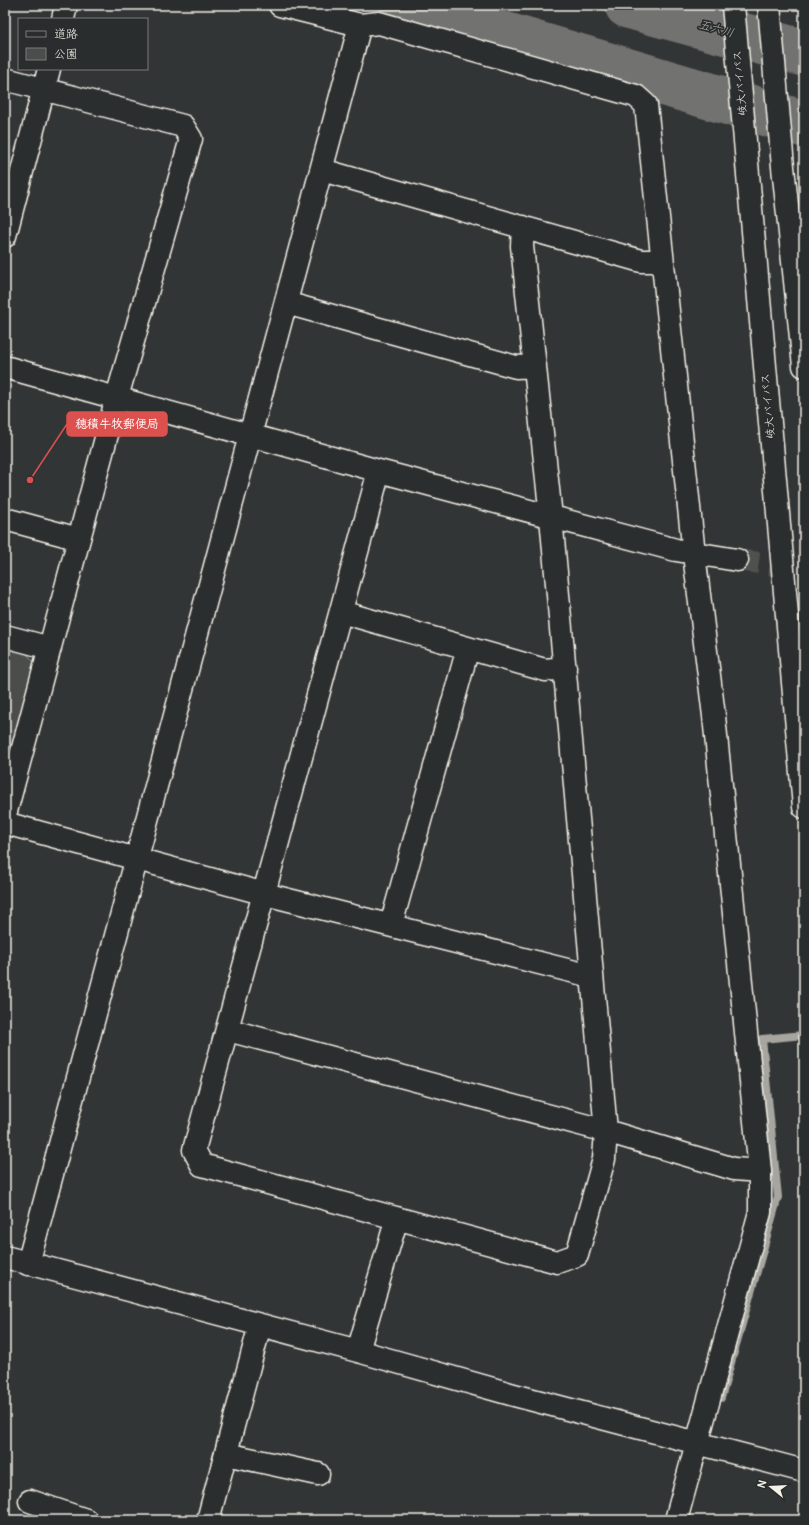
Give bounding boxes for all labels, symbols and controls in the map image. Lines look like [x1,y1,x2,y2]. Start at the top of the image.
water label: 五六川 [697,17,735,41]
legend [18,18,148,70]
text: 道路 [54,27,78,42]
text: 公園 [54,47,78,62]
street label: 岐大バイパス [731,50,749,116]
street label: 岐大バイパス [759,373,777,439]
callout: 穂積牛牧郵便局 [67,412,167,436]
text: 穂積牛牧郵便局 [75,417,159,432]
north arrow [751,1467,791,1507]
text: N [755,1478,769,1490]

